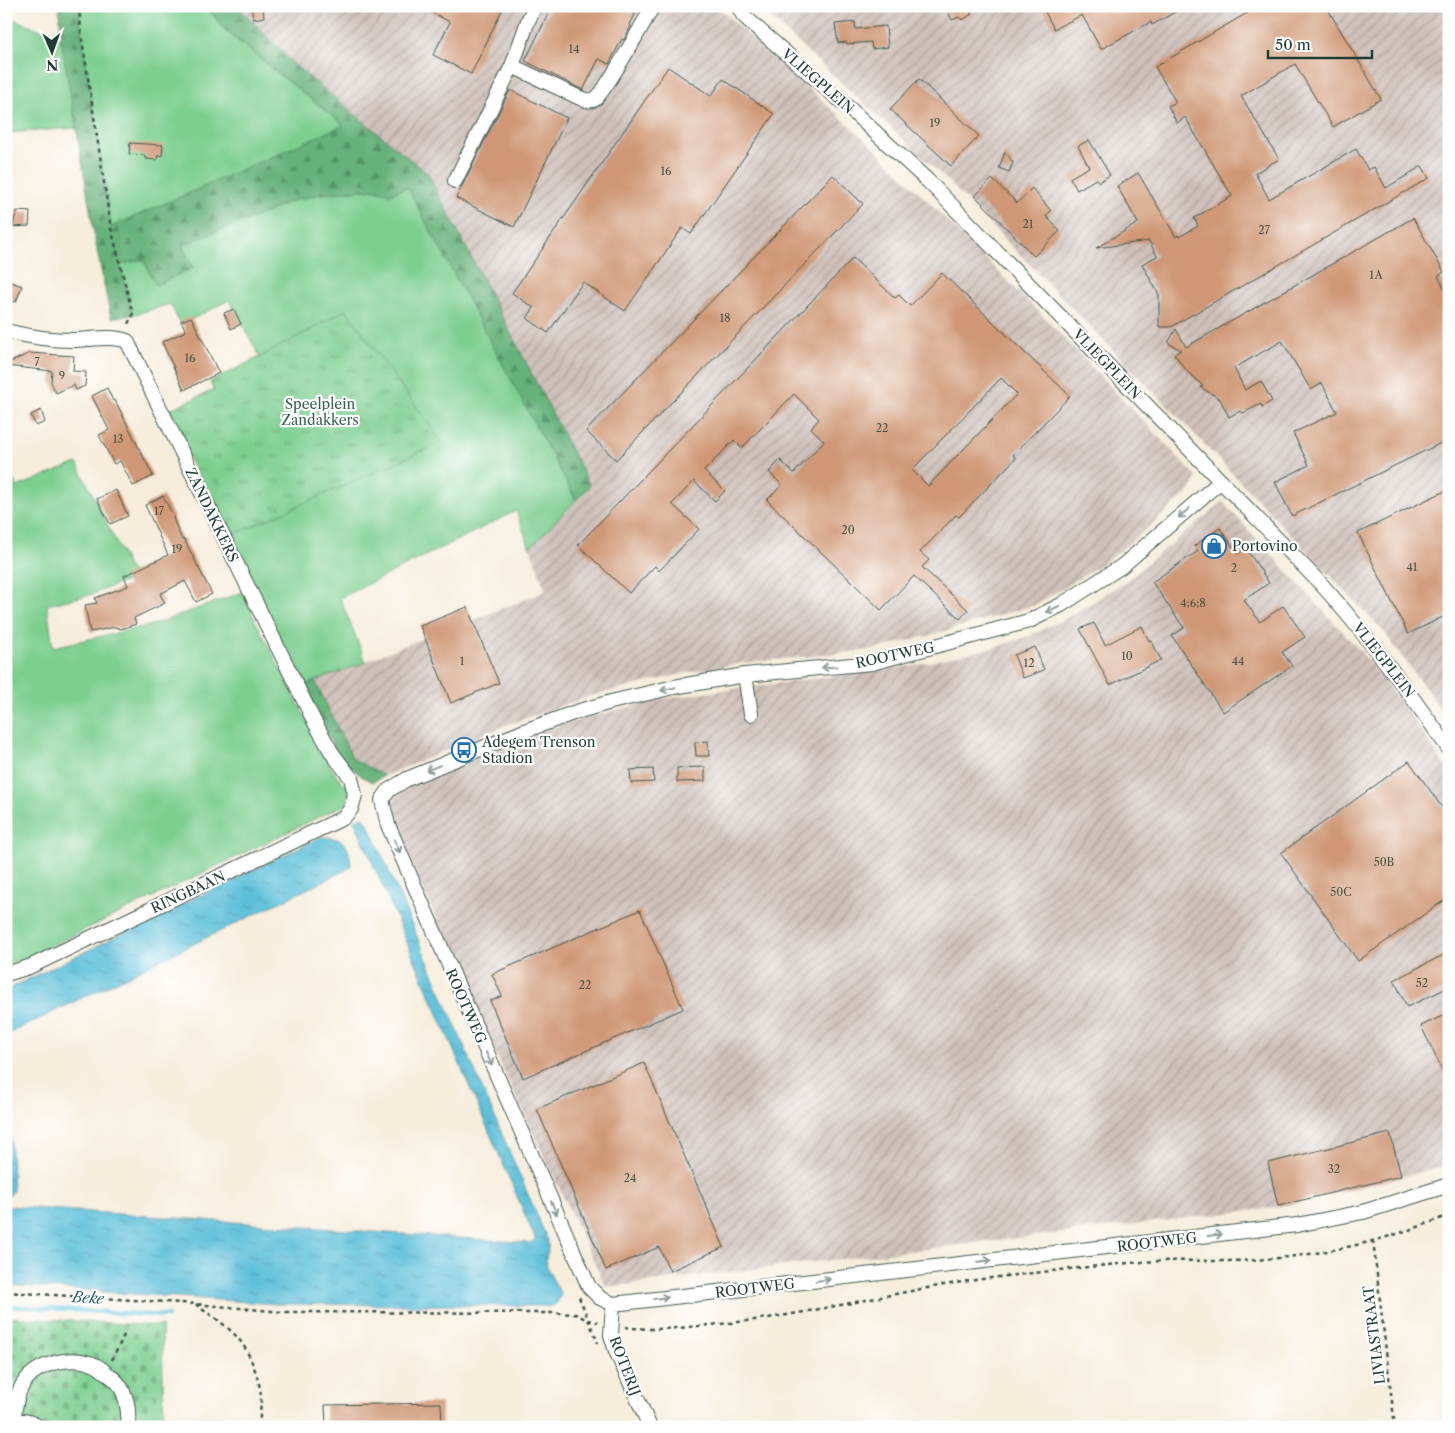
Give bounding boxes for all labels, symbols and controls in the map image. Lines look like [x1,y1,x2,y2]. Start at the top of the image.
north arrow [28,28,78,78]
scale bar [1268,28,1371,60]
text: 50 m [1275,35,1311,54]
house number: 14 [569,42,579,56]
street label: VLIEGPLEIN [777,44,858,118]
text: N [46,56,59,74]
house number: 19 [929,116,941,130]
house number: 16 [660,164,672,178]
house number: 21 [1023,217,1034,231]
house number: 27 [1258,223,1270,237]
house number: 1A [1369,268,1383,282]
house number: 18 [719,311,731,325]
street label: VLIEGPLEIN [1068,325,1145,403]
house number: 16 [184,351,196,365]
house number: 7 [34,355,40,369]
house number: 9 [59,369,65,383]
park label: Speelplein Zandakkers [282,395,359,429]
house number: 22 [876,421,888,435]
house number: 13 [113,432,123,446]
street label: ZANDAKKERS [181,465,243,565]
house number: 17 [154,504,165,518]
one-way arrow [1177,507,1190,518]
house number: 20 [841,523,855,537]
shop icon: Portovino [1201,533,1227,559]
place label: Portovino [1232,537,1298,555]
house number: 19 [171,542,183,556]
house number: 41 [1407,560,1418,574]
house number: 2 [1231,561,1237,575]
house number: 4;6;8 [1180,596,1206,610]
one-way arrow [1046,605,1061,614]
street label: VLIEGPLEIN [1349,618,1419,701]
street label: ROOTWEG [854,638,936,672]
house number: 10 [1121,649,1133,663]
house number: 1 [460,654,465,668]
house number: 44 [1232,654,1244,668]
house number: 12 [1024,656,1034,670]
one-way arrow [822,663,838,672]
one-way arrow [661,685,677,694]
place label: Adegem Trenson Stadion [481,733,596,767]
bus stop icon: Adegem Trenson Stadion [451,737,477,763]
one-way arrow [426,764,441,773]
one-way arrow [392,838,402,853]
house number: 50B [1374,855,1395,869]
street label: RINGBAAN [148,867,228,917]
house number: 50C [1330,885,1352,899]
street label: ROOTWEG [441,966,491,1046]
house number: 52 [1416,976,1428,990]
house number: 22 [579,978,591,992]
one-way arrow [485,1051,495,1066]
house number: 32 [1328,1162,1340,1176]
house number: 24 [624,1171,636,1185]
one-way arrow [550,1200,560,1215]
street label: ROOTWEG [1116,1228,1198,1256]
one-way arrow [1207,1230,1223,1240]
one-way arrow [976,1256,992,1266]
street label: ROOTWEG [714,1274,796,1302]
one-way arrow [814,1275,830,1285]
street label: LIVIASTRAAT [1359,1284,1389,1385]
water label: Beke [71,1287,105,1308]
one-way arrow [653,1293,669,1303]
street label: ROTERIJ [605,1334,645,1398]

